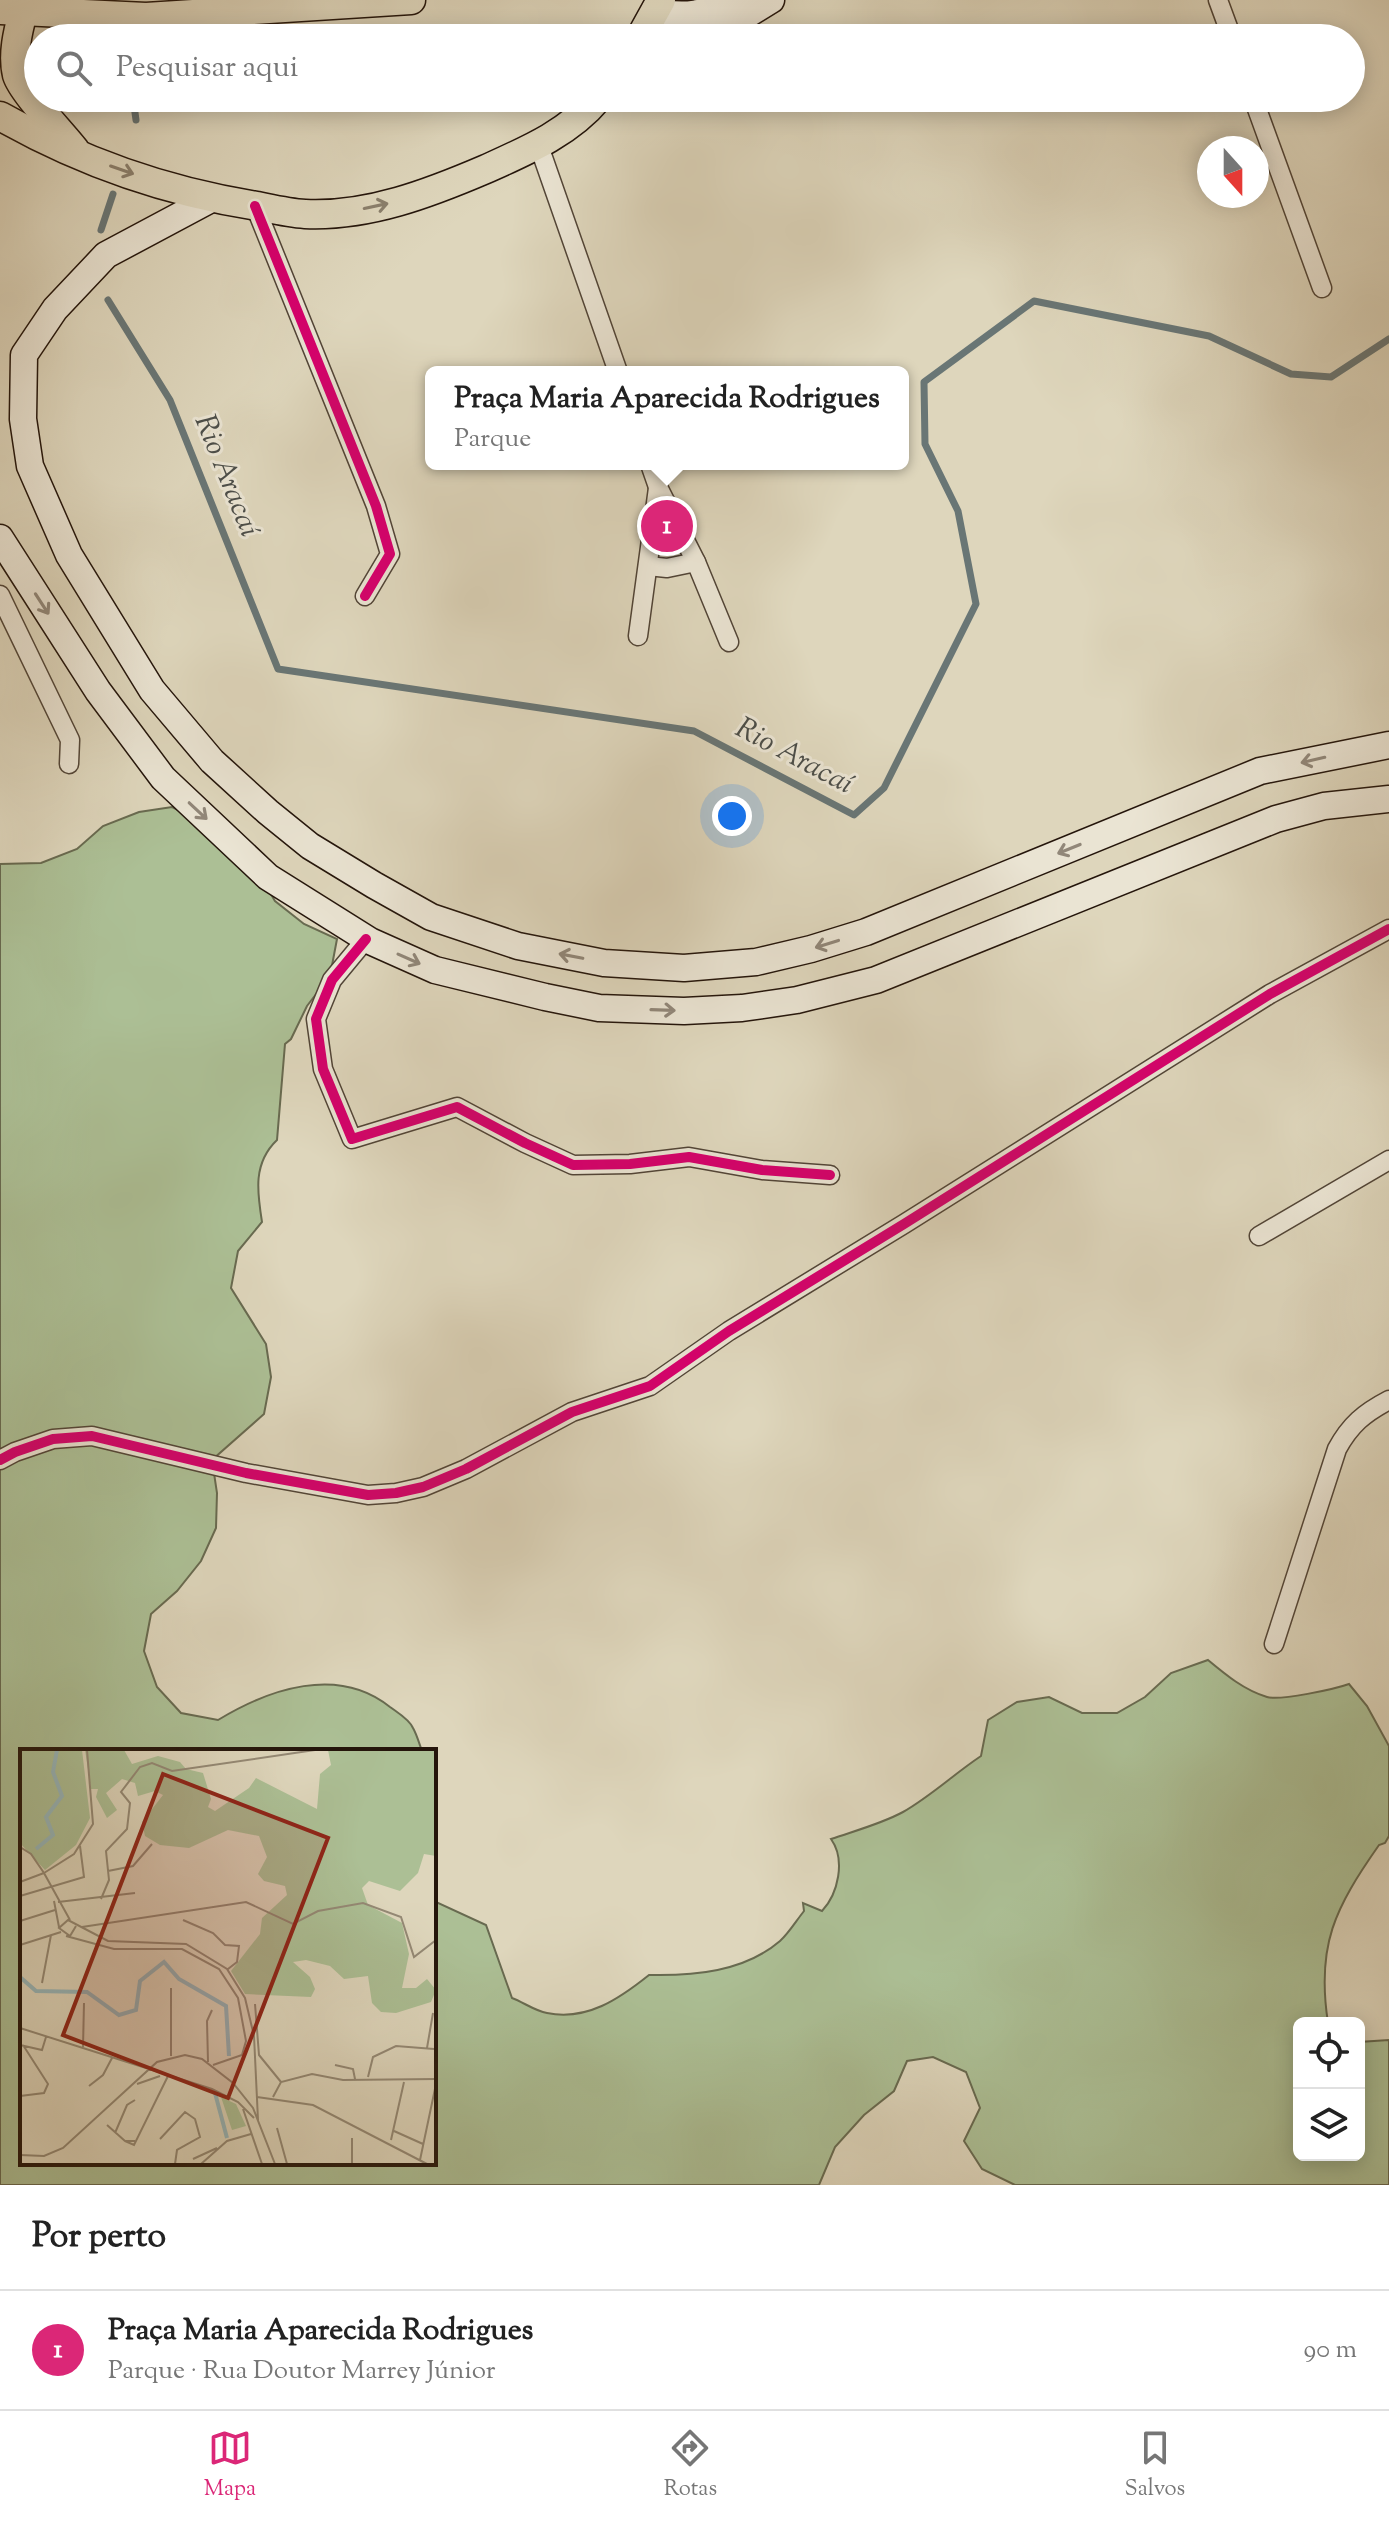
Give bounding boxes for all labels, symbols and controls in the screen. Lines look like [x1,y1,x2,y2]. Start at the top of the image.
search box [24,24,1365,112]
icon: search [52,46,96,90]
text: Pesquisar aqui [116,47,298,90]
north arrow [1197,136,1269,208]
one-way arrow [110,164,135,179]
one-way arrow [363,198,388,213]
popup [425,366,909,470]
text: Praça Maria Aparecida Rodrigues [454,378,880,421]
water label: Rio Aracaí [182,408,270,544]
text: Parque [454,421,531,458]
pin: 1 [641,496,693,556]
one-way arrow [35,592,51,615]
water label: Rio Aracaí [727,708,861,806]
one-way arrow [1300,753,1326,768]
your location [712,796,752,836]
one-way arrow [188,801,208,820]
one-way arrow [1057,843,1082,857]
one-way arrow [815,937,841,952]
one-way arrow [558,948,584,963]
one-way arrow [397,952,421,967]
one-way arrow [649,1003,676,1018]
inset map [20,1749,436,2165]
map controls [1293,2017,1365,2161]
button: locate [1293,2017,1365,2089]
button: layers [1293,2089,1365,2161]
text: Por perto [32,2213,166,2262]
text: Praça Maria Aparecida Rodrigues [108,2310,533,2353]
text: 1 [54,2332,62,2369]
text: 90 m [1304,2332,1357,2369]
text: Parque · Rua Doutor Marrey Júnior [108,2353,496,2390]
tab: Mapa [204,2426,256,2506]
tab: Rotas [664,2426,717,2506]
tab: Salvos [1125,2426,1185,2506]

